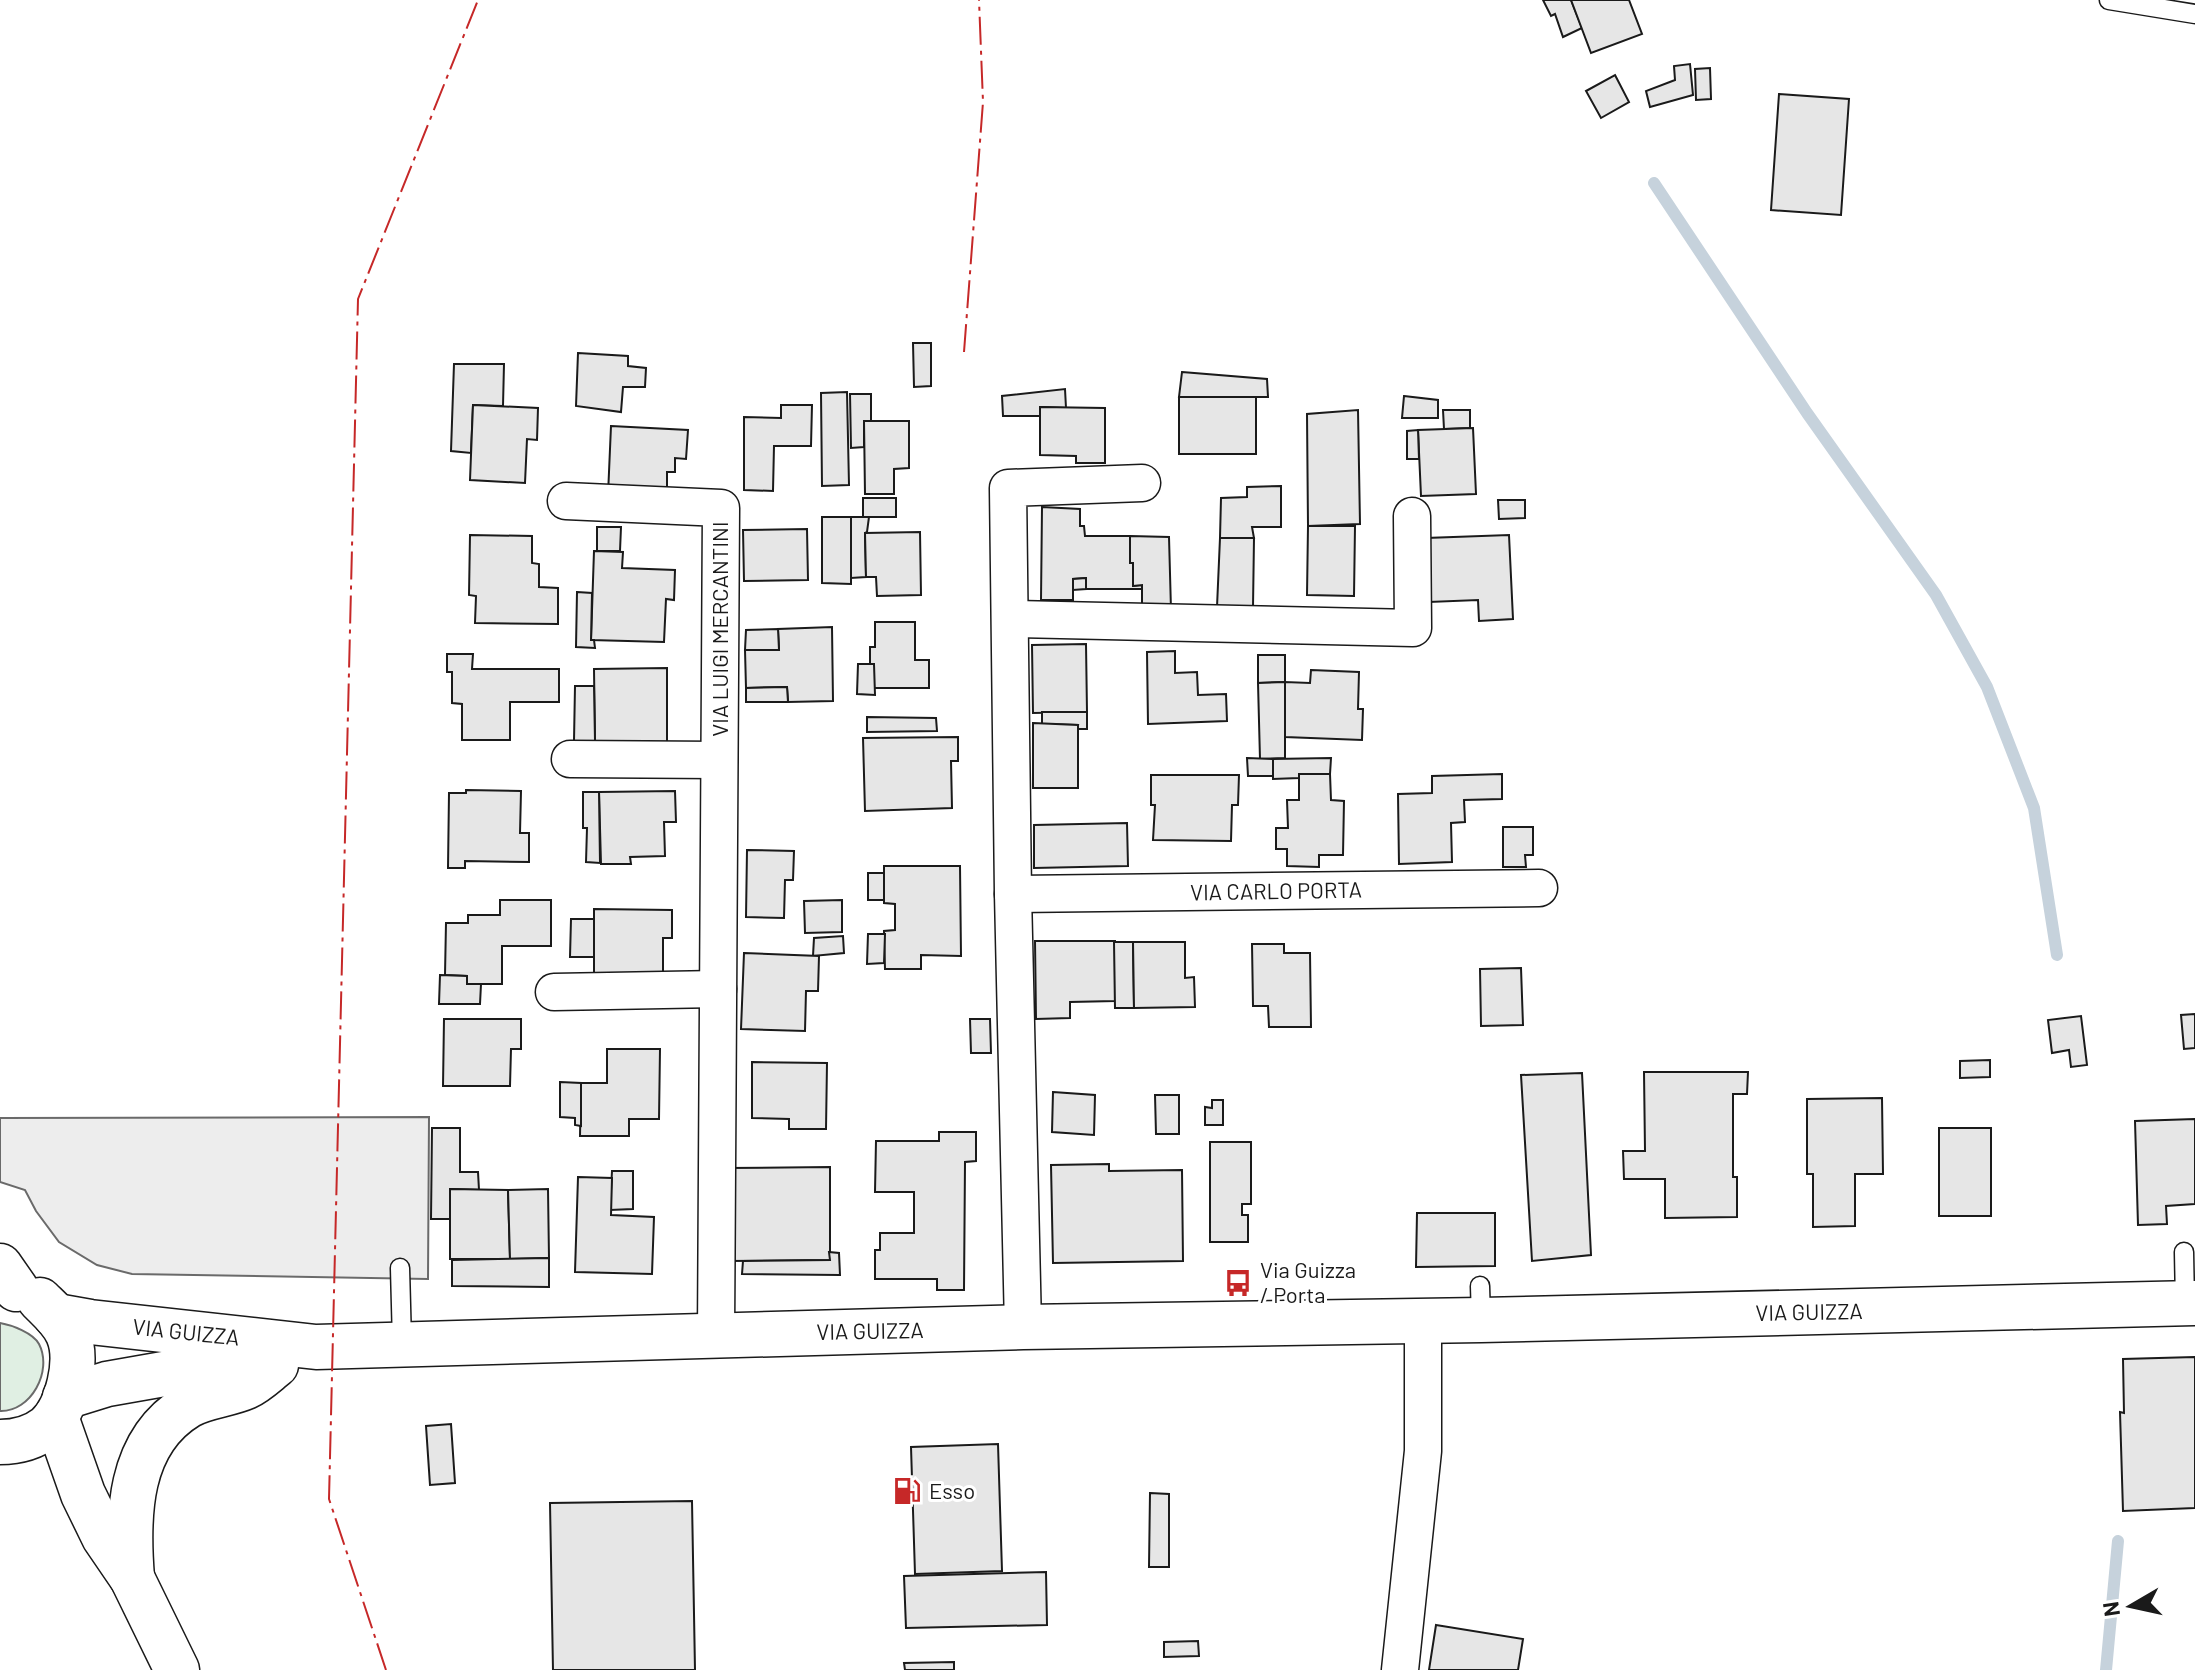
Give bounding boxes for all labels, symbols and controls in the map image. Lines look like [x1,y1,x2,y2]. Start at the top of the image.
street label: VIA LUIGI MERCANTINI [706,521,732,737]
street label: VIA CARLO PORTA [1190,876,1362,904]
place label: Via Guizza / Porta [1260,1256,1356,1307]
bus stop icon: Via Guizza / Porta [1223,1268,1253,1298]
street label: VIA GUIZZA [1755,1297,1863,1325]
street label: VIA GUIZZA [131,1312,241,1350]
street label: VIA GUIZZA [816,1316,924,1344]
fuel station icon: Esso [892,1476,922,1506]
place label: Esso [929,1477,975,1503]
north arrow [2091,1566,2171,1646]
text: N [2096,1600,2124,1619]

